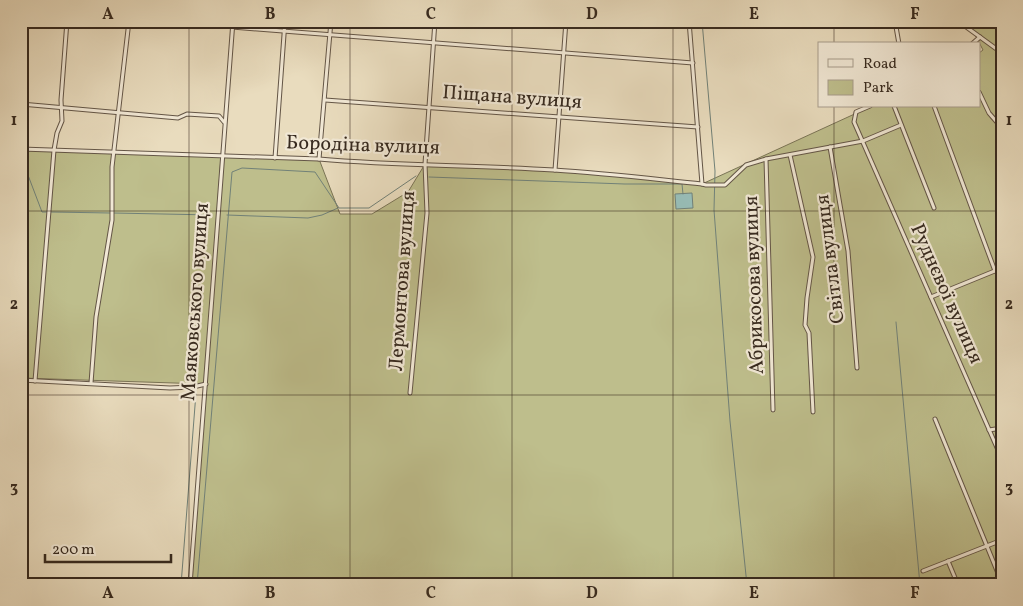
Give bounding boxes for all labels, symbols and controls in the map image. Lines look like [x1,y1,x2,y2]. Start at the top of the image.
text: A [102,4,114,26]
text: B [265,4,276,26]
text: C [426,4,436,26]
text: D [586,4,598,26]
text: E [749,4,759,26]
text: F [910,4,920,26]
legend [818,42,980,108]
text: Road [863,54,897,75]
text: Park [863,78,894,99]
street label: Піщана вулиця [441,79,583,117]
text: 1 [11,110,17,132]
text: 1 [1006,110,1012,132]
street label: Бородіна вулиця [286,129,440,163]
street label: Лермонтова вулиця [383,190,423,372]
street label: Світла вулиця [809,193,853,325]
street label: Абрикосова вулиця [738,195,772,375]
street label: Маяковського вулиця [175,202,217,402]
street label: Руднєвої вулиця [903,219,989,369]
text: 2 [10,294,18,316]
text: 2 [1005,294,1013,316]
text: 3 [10,477,18,499]
text: 3 [1005,477,1013,499]
scale bar [45,531,171,563]
text: 200 m [52,540,95,561]
text: A [102,583,114,605]
text: B [265,583,276,605]
text: C [426,583,436,605]
text: D [586,583,598,605]
text: E [749,583,759,605]
text: F [910,583,920,605]

